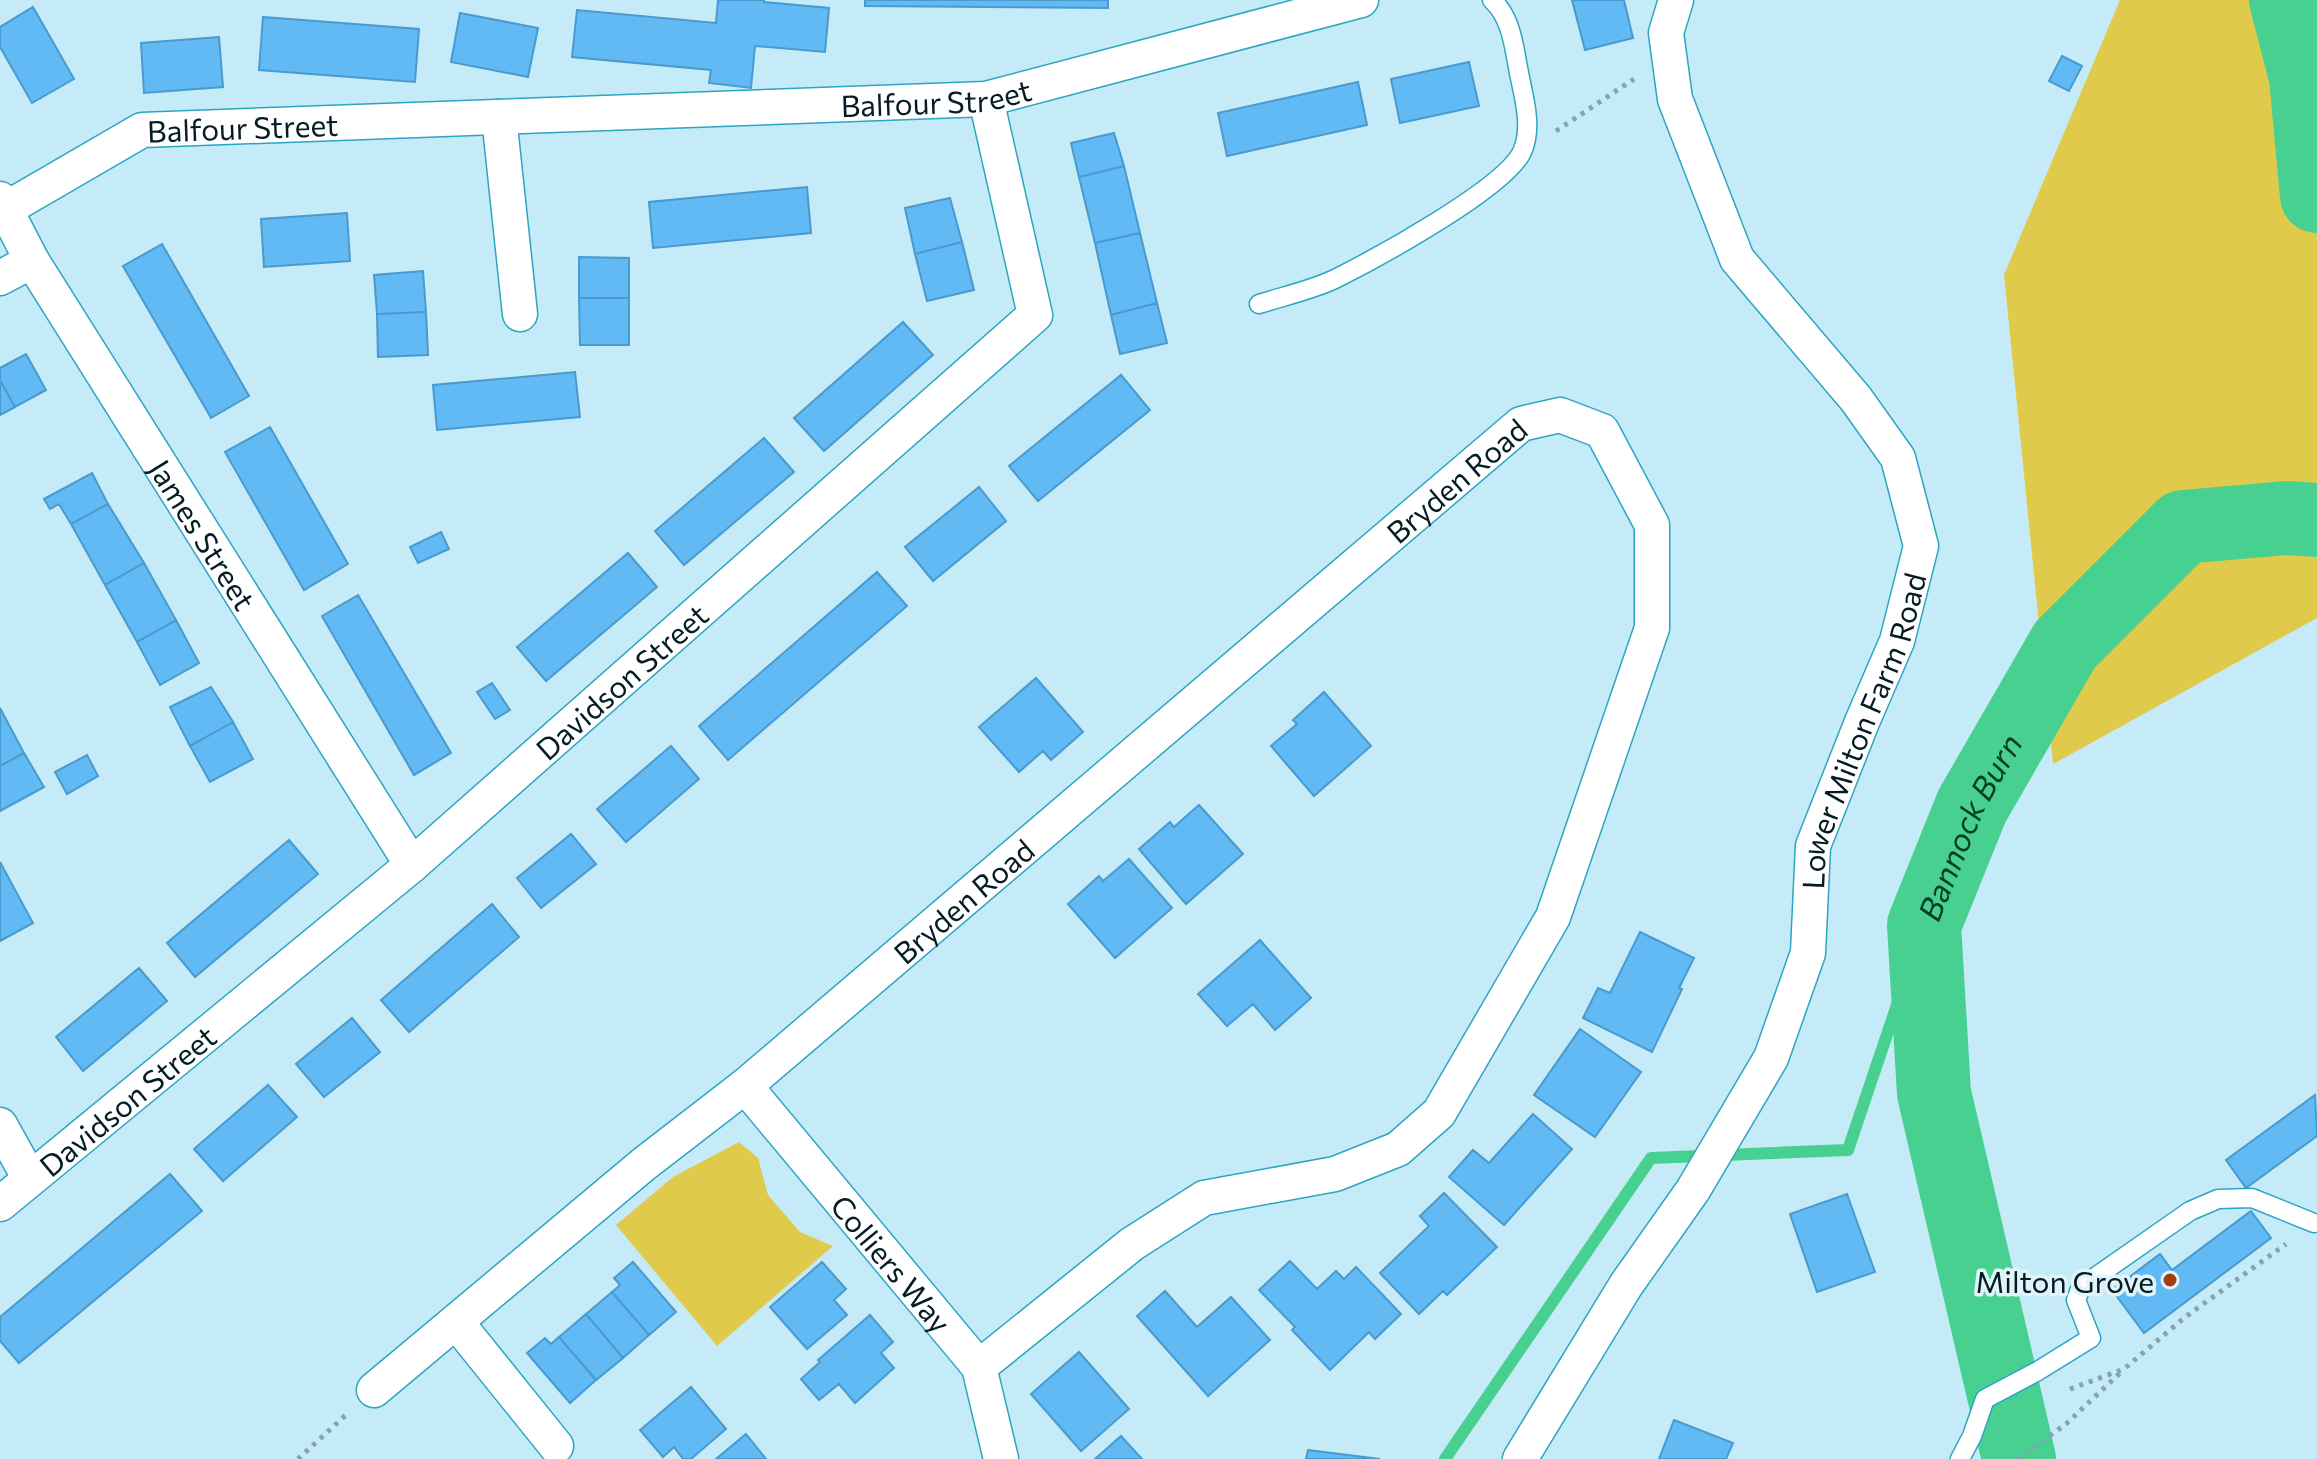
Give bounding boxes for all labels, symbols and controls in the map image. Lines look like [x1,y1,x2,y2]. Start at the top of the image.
street label: Balfour Street [840,69,1035,123]
street label: Balfour Street [146,104,339,148]
street label: Bryden Road [1378,410,1533,550]
street label: James Street [142,452,265,616]
street label: Lower Milton Farm Road [1792,568,1932,890]
street label: Davidson Street [527,595,714,766]
water label: Bannock Burn [1908,726,2030,926]
street label: Bryden Road [885,830,1041,970]
street label: Davidson Street [31,1016,222,1183]
street label: Colliers Way [824,1186,960,1339]
place label: Milton Grove [1975,1262,2154,1299]
marker: Milton Grove [2161,1271,2179,1289]

